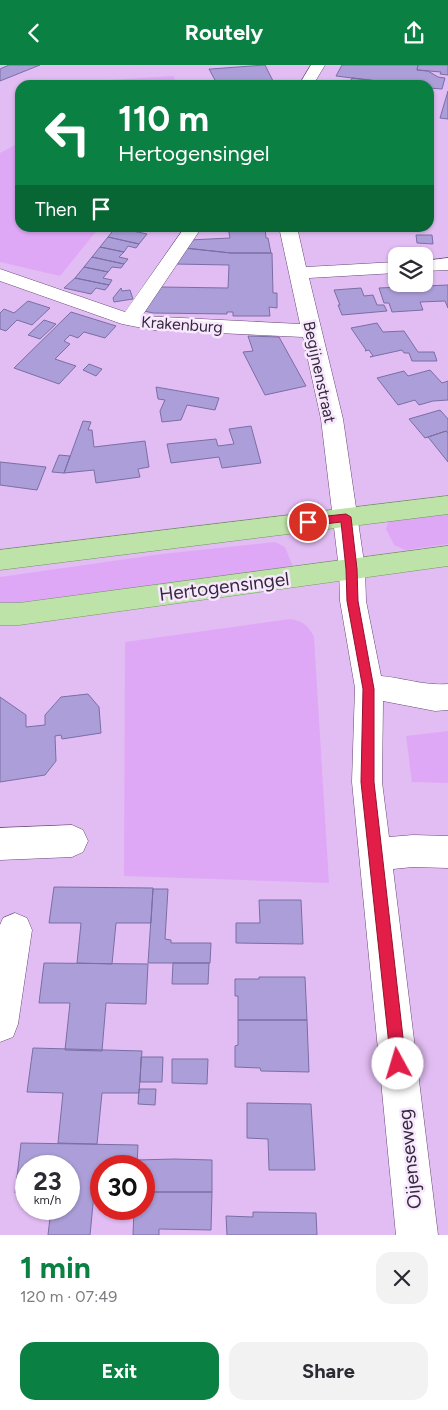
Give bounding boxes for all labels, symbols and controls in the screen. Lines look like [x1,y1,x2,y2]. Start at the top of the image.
icon: back [20,19,48,47]
text: Routely [185,19,263,46]
icon: share [400,19,428,47]
text: 110 m [118,98,209,140]
icon: left [35,100,100,165]
text: Hertogensingel [118,140,270,167]
icon: arrive [87,195,115,223]
text: Then [35,198,77,221]
map controls [388,247,433,292]
button: layers [388,247,433,292]
street label: Krakenburg [141,312,223,337]
street label: Begijnenstraat [299,319,340,425]
pin [287,501,329,543]
icon: arrive [294,508,322,536]
street label: Hertogensingel [158,567,290,606]
position arrow [371,1037,423,1089]
street label: Oijenseweg [393,1108,426,1210]
speed limit sign: 30 [90,1155,155,1220]
text: 23 [33,1166,62,1196]
text: km/h [34,1193,61,1207]
text: 1 min [20,1249,91,1286]
button: close [376,1252,428,1304]
text: 120 m · 07:49 [20,1287,117,1306]
button: Exit [20,1342,219,1400]
button: Share [229,1342,428,1400]

